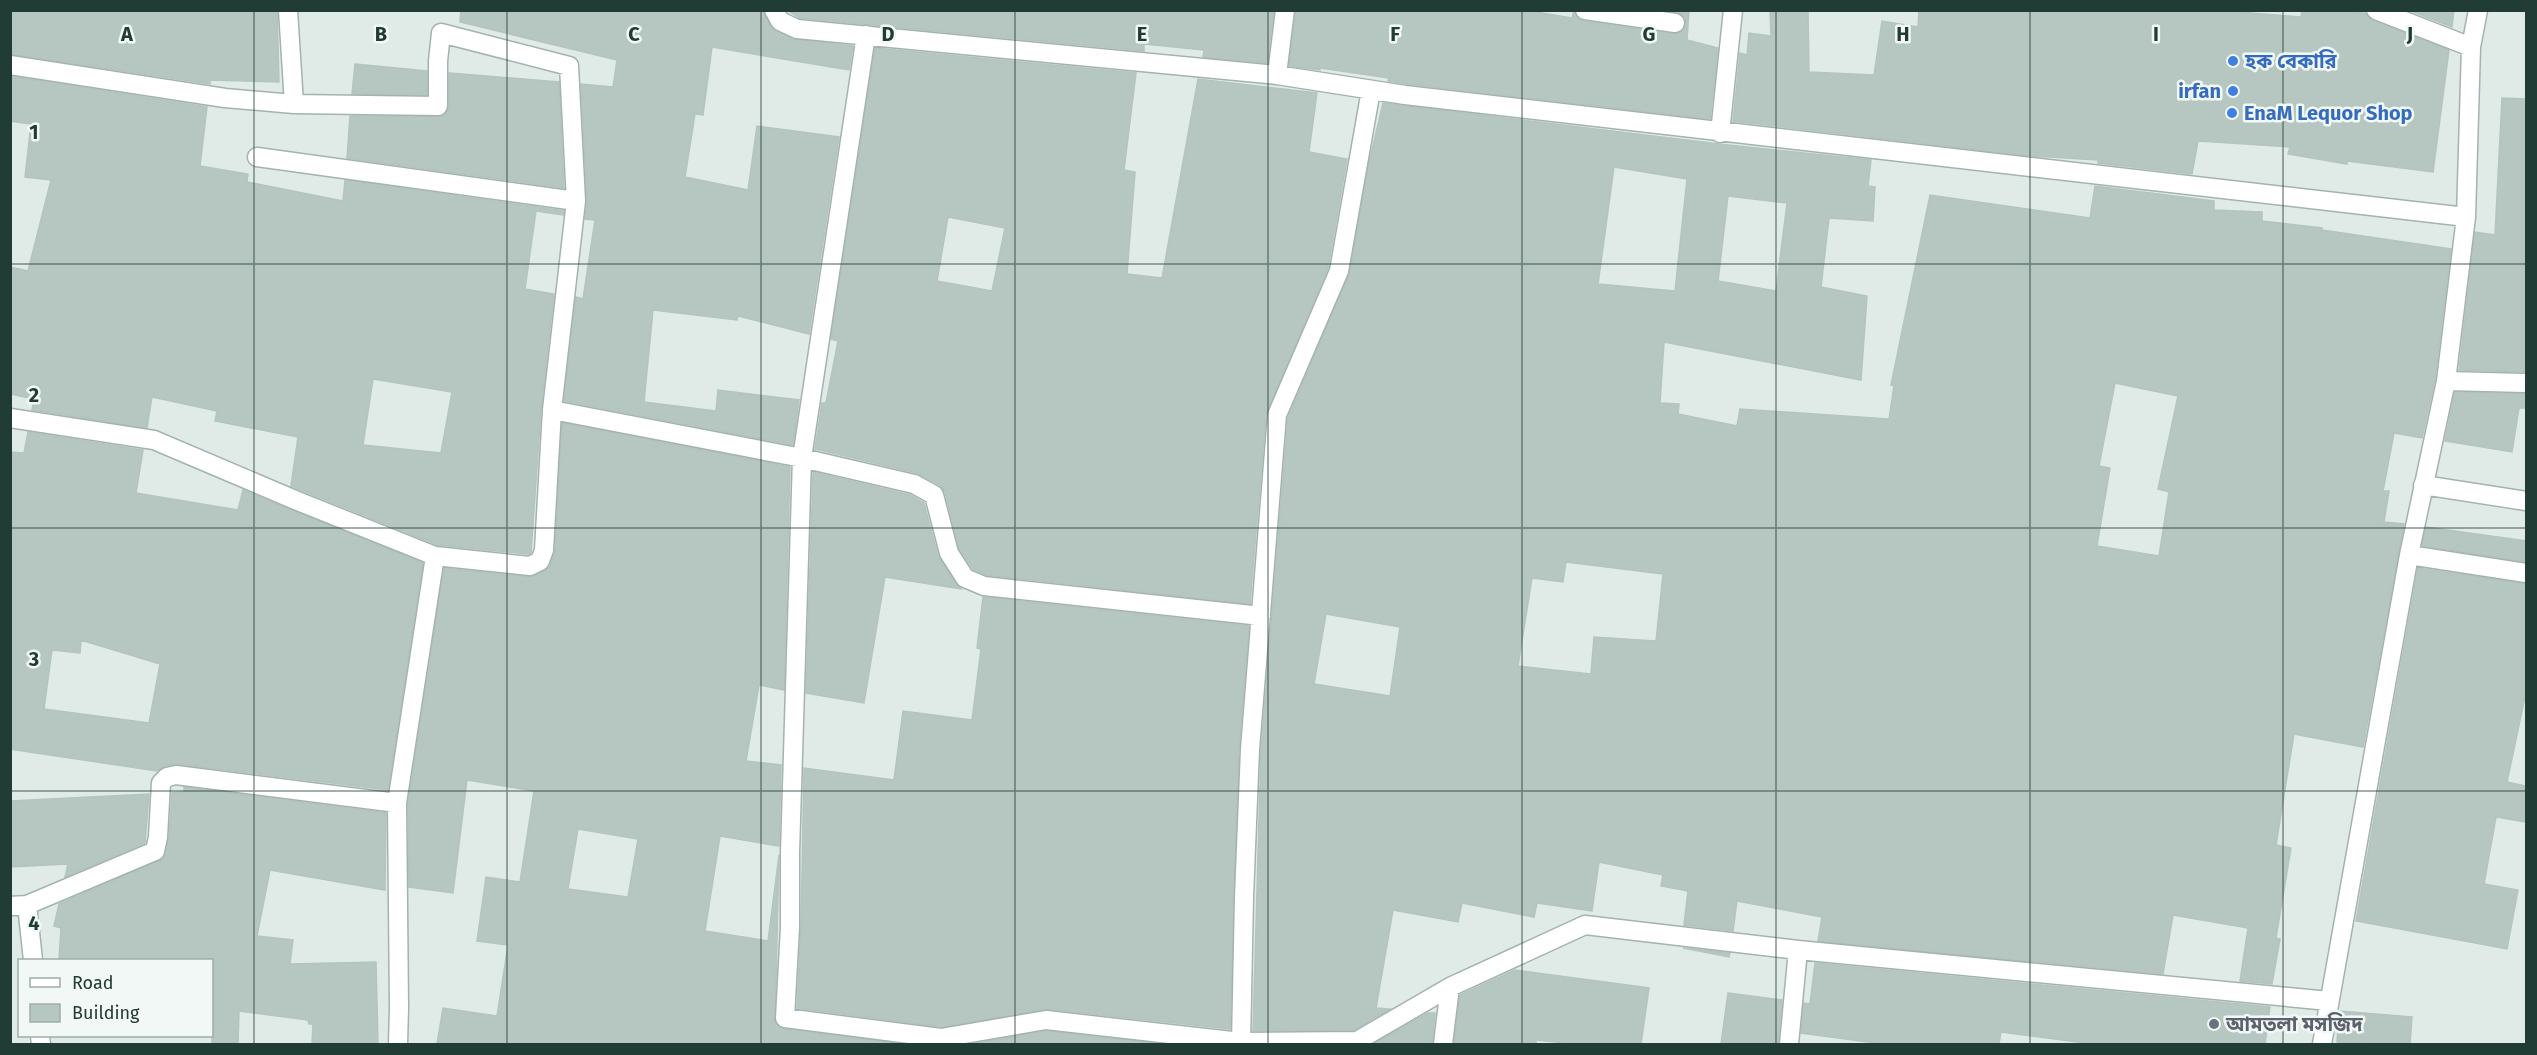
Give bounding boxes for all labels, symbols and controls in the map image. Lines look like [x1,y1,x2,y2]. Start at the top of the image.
text: A [120,22,134,46]
text: B [375,22,387,46]
text: C [628,22,640,46]
text: D [881,22,895,46]
text: E [1137,22,1147,46]
text: F [1390,22,1400,46]
text: G [1643,22,1655,46]
text: H [1896,22,1910,46]
text: I [2153,22,2159,46]
text: J [2406,22,2413,46]
place label: হক বেকারি [2244,49,2338,73]
marker: হক বেকারি [2226,54,2240,68]
place label: irfan [2178,79,2221,103]
marker: irfan [2226,84,2240,98]
place label: EnaM Lequor Shop [2244,101,2413,125]
marker: EnaM Lequor Shop [2225,106,2239,120]
text: 1 [29,120,39,144]
text: 2 [29,383,39,407]
text: 3 [28,647,39,671]
text: 4 [28,911,40,935]
legend [18,959,213,1037]
text: Road [72,972,114,994]
text: Building [72,1002,140,1024]
place label: আমতলা মসজিদ [2225,1012,2363,1036]
marker: আমতলা মসজিদ [2207,1017,2221,1031]

